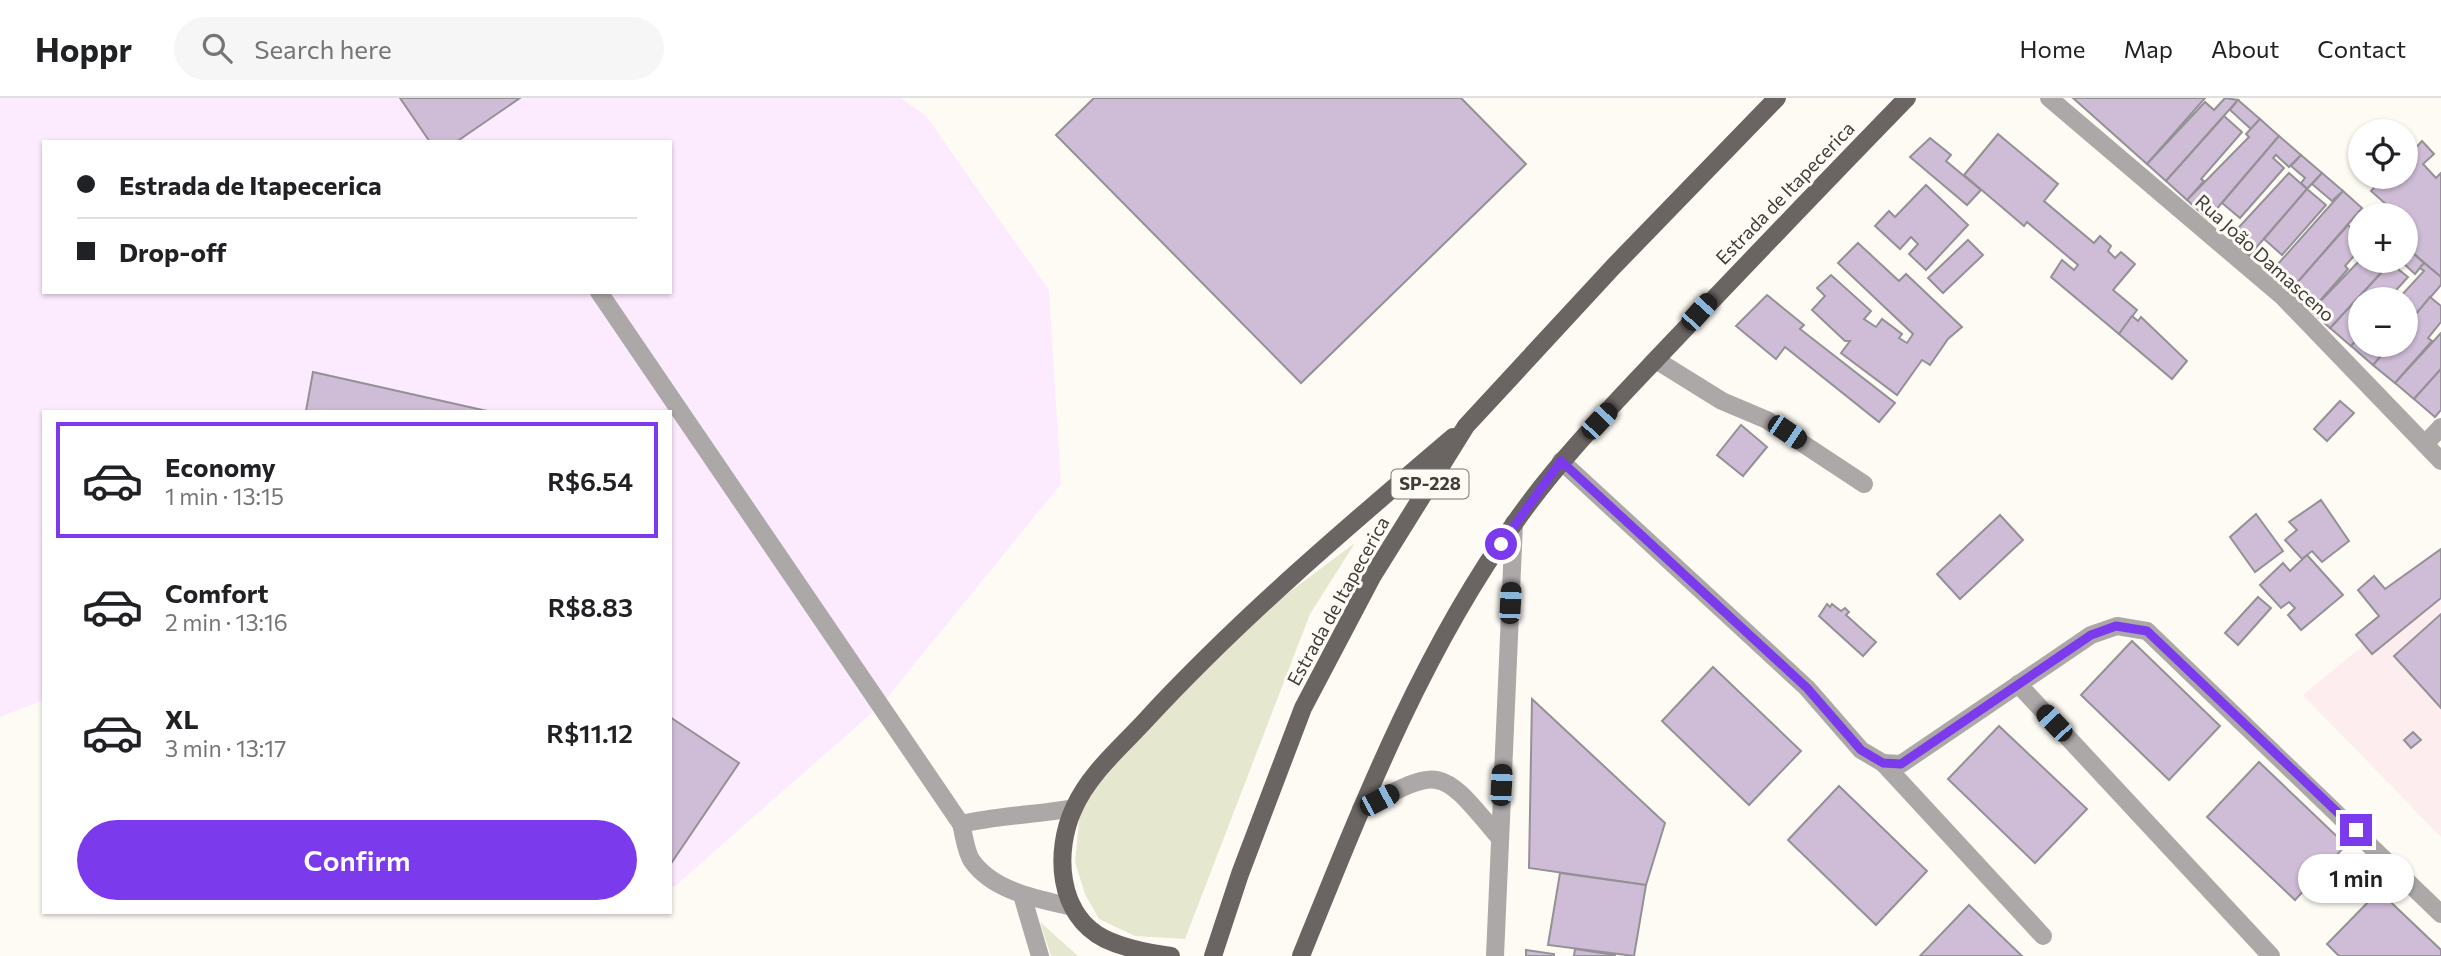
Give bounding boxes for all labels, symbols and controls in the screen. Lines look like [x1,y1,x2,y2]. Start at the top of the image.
search box [174,17,664,80]
text: Hoppr [35,28,132,69]
icon: search [198,29,236,67]
text: Search here [254,33,392,64]
text: Home [2020,34,2086,63]
text: Map [2124,34,2173,63]
text: About [2211,34,2279,63]
text: Contact [2317,34,2406,63]
street label: Estrada de Itapecerica [1710,116,1859,269]
map controls [2348,119,2418,357]
button: locate [2348,119,2418,189]
text: Estrada de Itapecerica [119,169,382,200]
street label: Rua João Damasceno [2191,189,2340,326]
button: + [2348,203,2418,273]
text: Drop-off [119,236,226,267]
button: − [2348,287,2418,357]
car [1678,289,1721,335]
car [1577,398,1622,444]
car [1764,412,1811,452]
icon: car [81,449,144,512]
text: Economy [165,451,276,482]
text: R$6.54 [547,465,633,496]
road number: SP-228 [1392,470,1468,498]
text: 1 min · 13:15 [165,482,284,510]
street label: Estrada de Itapecerica [1282,512,1394,689]
route start [1485,528,1517,560]
icon: car [81,575,144,638]
text: Comfort [165,577,268,608]
car [1499,581,1522,625]
text: R$8.83 [548,591,633,622]
text: 2 min · 13:16 [165,608,288,636]
car [2032,700,2077,746]
icon: car [81,701,144,764]
text: XL [165,703,199,734]
text: R$11.12 [546,717,633,748]
text: 3 min · 13:17 [165,734,286,762]
car [1490,763,1513,807]
car [1356,781,1403,819]
route end [2340,814,2372,846]
button: Confirm [77,820,637,900]
callout: 1 min [2298,854,2414,904]
text: 1 min [2329,864,2383,892]

